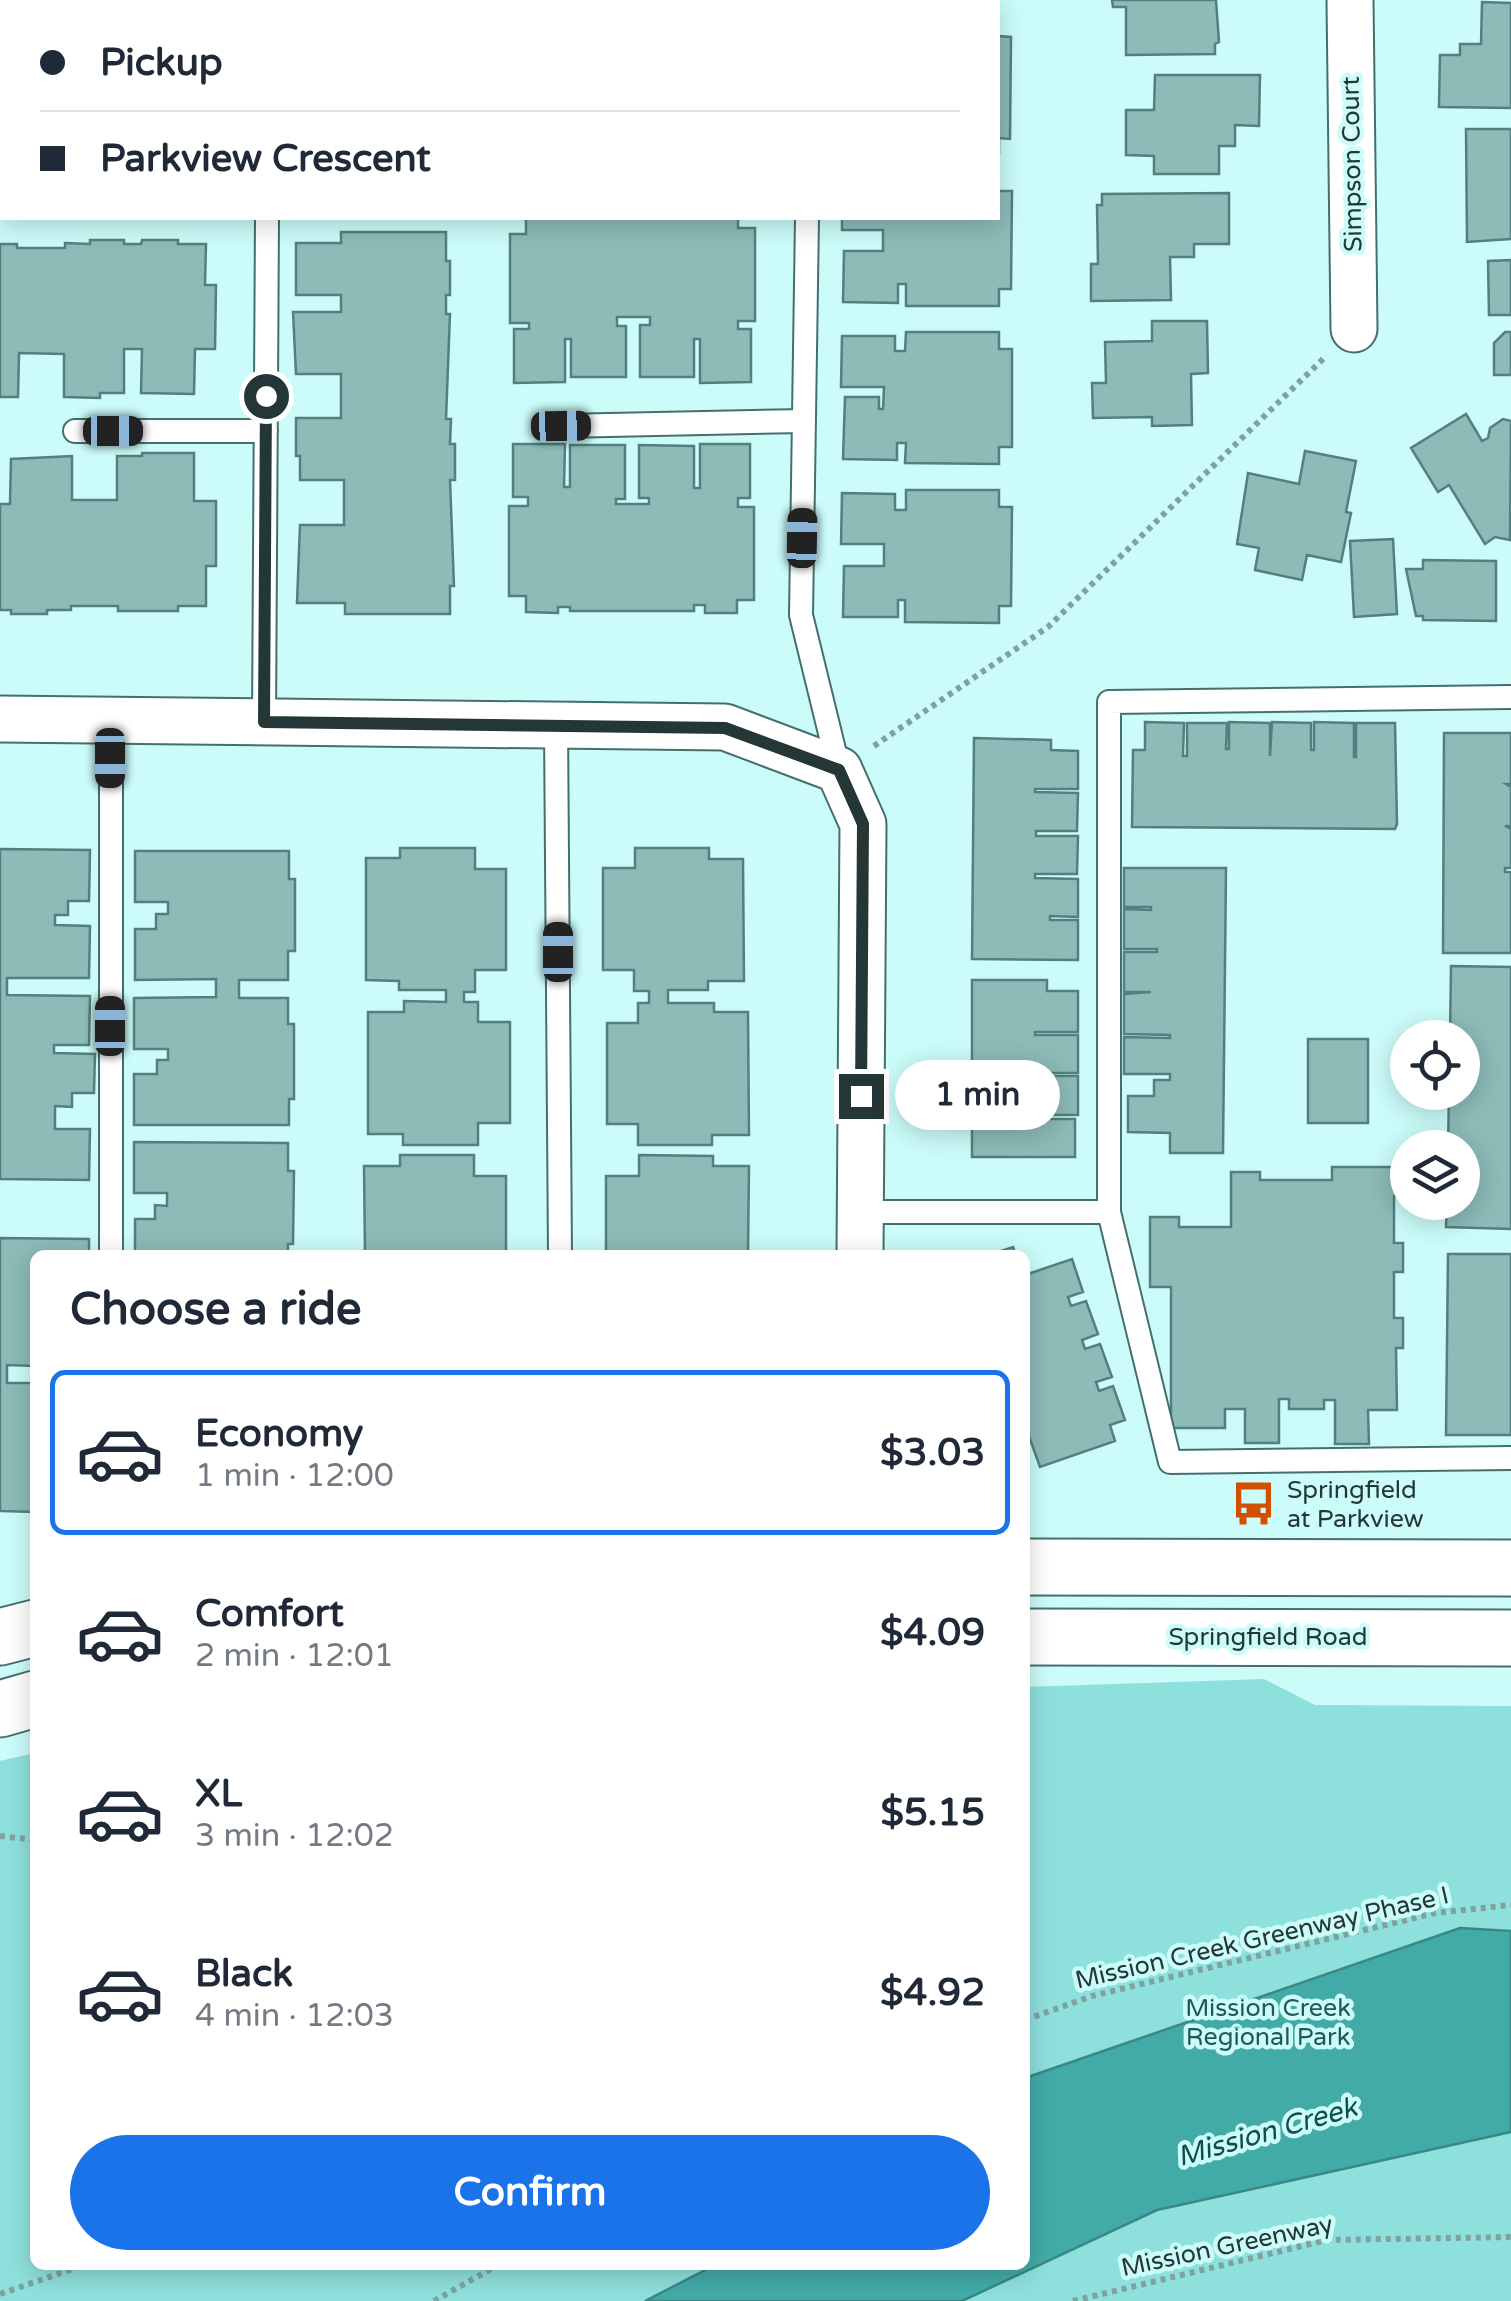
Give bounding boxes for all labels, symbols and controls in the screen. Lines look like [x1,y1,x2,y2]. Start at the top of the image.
text: Pickup [100,40,223,86]
street label: Simpson Court [1335,76,1369,252]
text: Parkview Crescent [100,136,431,182]
route start [244,374,289,419]
car [531,410,591,442]
car [83,416,143,446]
car [786,508,818,568]
car [95,728,125,788]
car [543,922,573,982]
car [95,996,125,1056]
map controls [1390,1020,1480,1220]
button: locate [1390,1020,1480,1110]
callout: 1 min [896,1061,1061,1131]
route end [839,1074,884,1119]
text: 1 min [935,1076,1020,1114]
button: layers [1390,1130,1480,1220]
text: Choose a ride [70,1283,361,1337]
icon: car [75,1408,165,1498]
text: Economy [195,1411,363,1457]
text: $3.03 [880,1430,985,1476]
text: 1 min · 12:00 [195,1457,394,1495]
place label: Springfield at Parkview [1287,1475,1424,1534]
bus stop icon: Springfield at Parkview [1230,1480,1278,1528]
icon: car [75,1588,165,1678]
text: Comfort [195,1591,344,1637]
text: $4.09 [880,1610,985,1656]
street label: Springfield Road [1168,1622,1368,1652]
text: 2 min · 12:01 [195,1637,394,1675]
icon: car [75,1768,165,1858]
text: XL [195,1771,242,1817]
text: $5.15 [880,1790,985,1836]
text: 3 min · 12:02 [195,1817,394,1855]
street label: Mission Creek Greenway Phase I [1072,1880,1452,1996]
icon: car [75,1948,165,2038]
text: Black [195,1951,293,1997]
text: $4.92 [880,1970,985,2016]
park label: Mission Creek Regional Park [1185,1993,1351,2052]
text: 4 min · 12:03 [195,1997,394,2035]
water label: Mission Creek [1173,2090,1362,2174]
button: Confirm [70,2135,990,2250]
street label: Mission Greenway [1118,2209,1336,2283]

